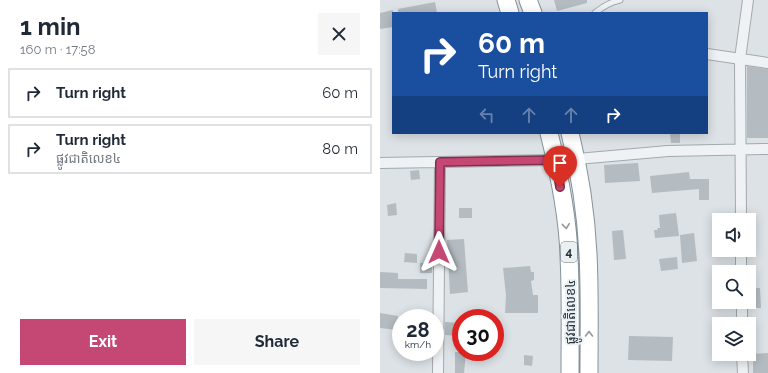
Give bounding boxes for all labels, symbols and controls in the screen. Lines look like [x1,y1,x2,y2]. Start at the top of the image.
text: 1 min [20,12,81,41]
button: close [318,13,360,55]
text: 60 m [478,27,545,60]
icon: right [412,28,464,80]
text: 160 m · 17:58 [20,42,95,57]
text: Turn right [478,61,557,82]
icon: right [22,82,44,104]
text: Turn right [56,84,126,102]
text: 60 m [322,84,358,102]
icon: left [476,104,498,126]
icon: ahead [518,104,540,126]
icon: ahead [560,104,582,126]
icon: right [602,104,624,126]
text: Turn right [56,131,126,149]
icon: right [22,138,44,160]
text: 80 m [322,140,358,158]
pin [543,146,577,187]
text: ផ្លូវជាតិលេខ៤ [56,151,121,166]
icon: arrive [549,152,571,174]
map controls [712,213,756,361]
button: sound [712,213,756,257]
one-way arrow [562,223,571,229]
position arrow [418,231,460,273]
road number: 4 [561,242,577,262]
button: search [712,265,756,309]
street label: ផ្លូវជាតិលេខ៤ [563,279,582,345]
speed limit sign: 30 [452,309,504,361]
button: layers [712,317,756,361]
text: 28 [406,318,430,342]
button: Exit [20,319,186,365]
button: Share [194,319,360,365]
one-way arrow [585,331,593,337]
text: km/h [405,339,431,350]

